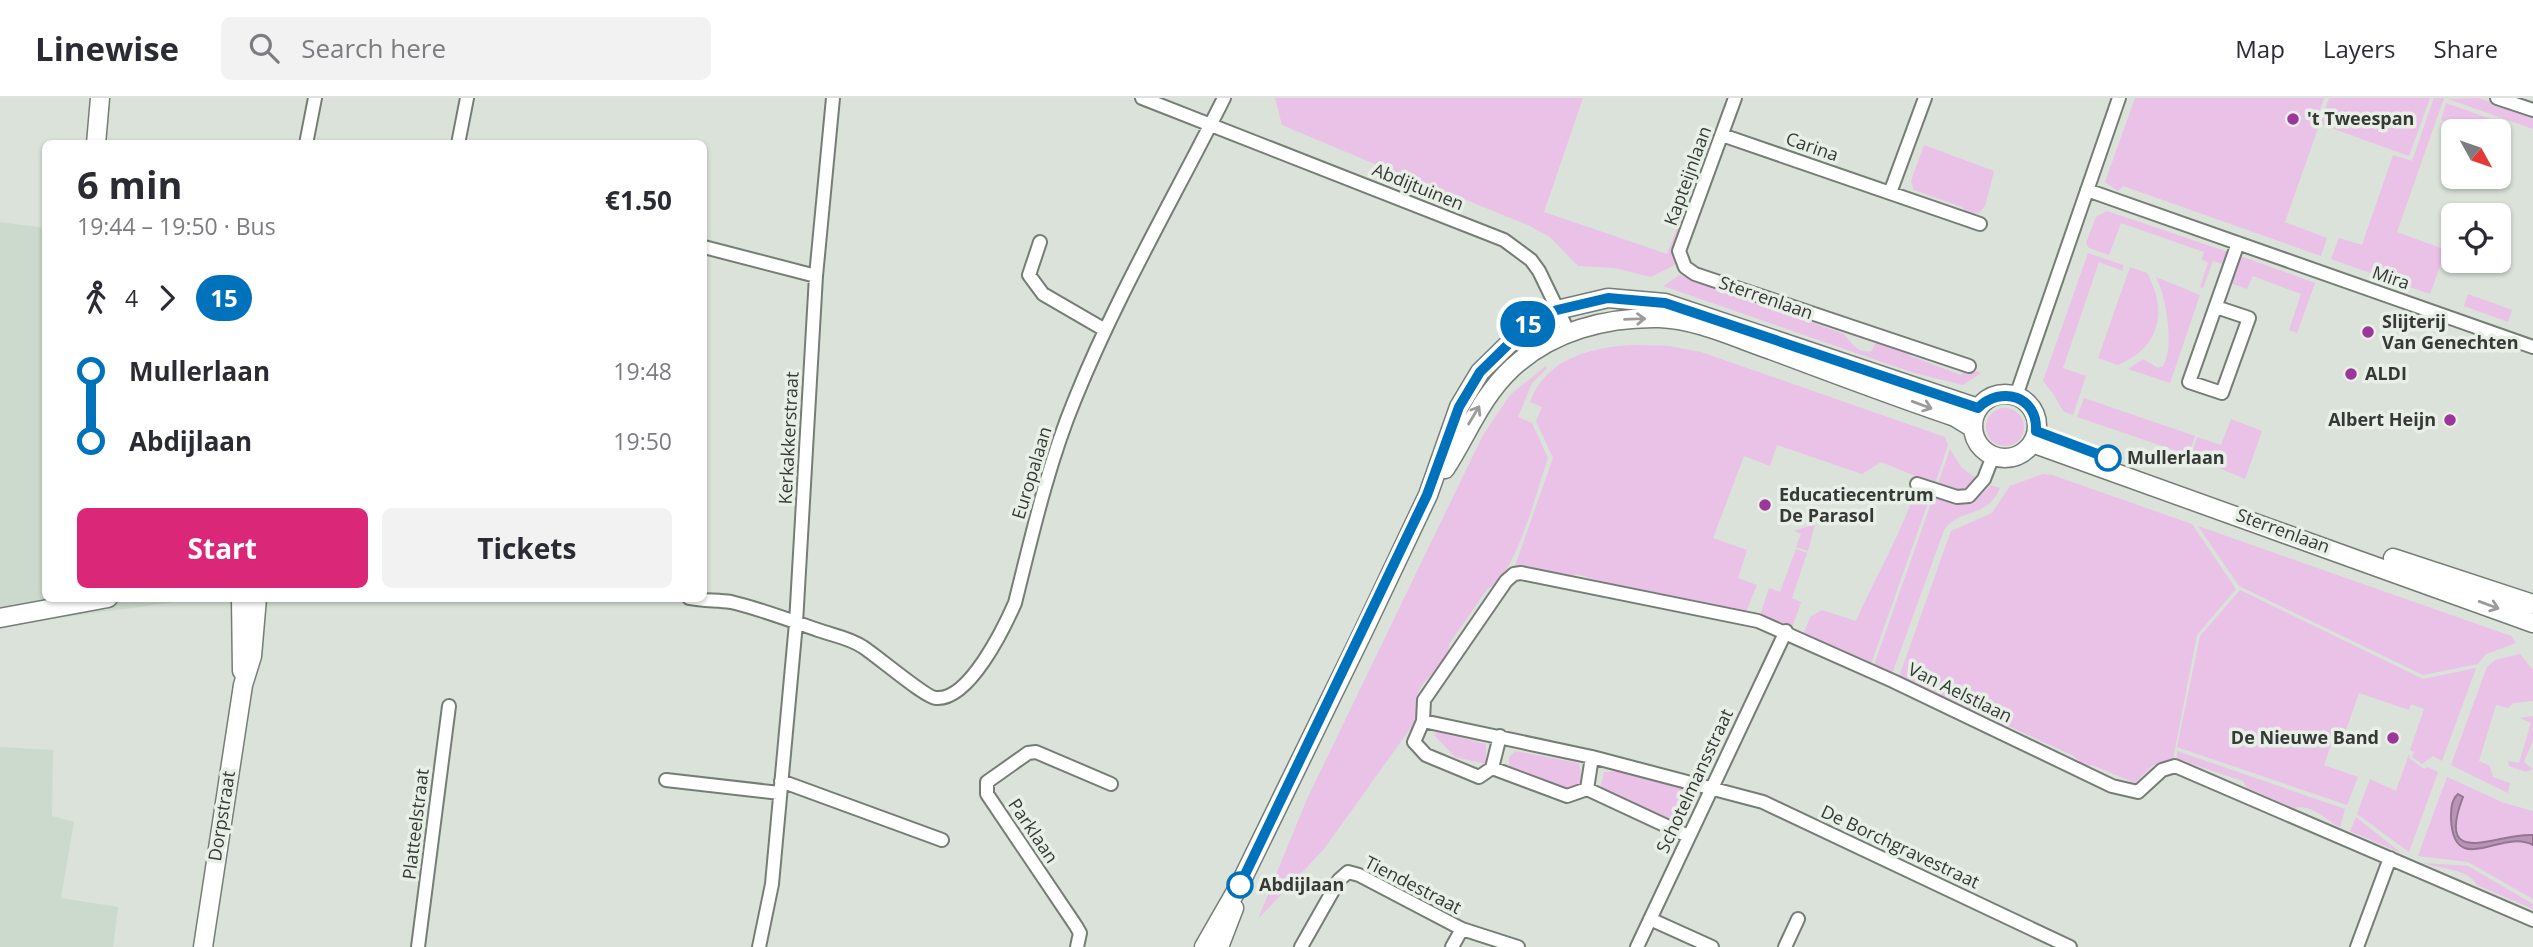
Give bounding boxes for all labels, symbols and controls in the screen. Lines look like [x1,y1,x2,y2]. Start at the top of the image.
search box [221,17,711,80]
text: Linewise [35,26,179,71]
icon: search [245,29,283,67]
text: Search here [301,30,446,66]
text: Map [2235,32,2285,65]
text: Layers [2323,32,2396,65]
text: Share [2434,32,2498,65]
place label: 't Tweespan [2307,106,2414,130]
marker: 't Tweespan [2285,111,2301,127]
north arrow [2441,119,2511,189]
map controls [2441,119,2511,273]
street label: Kapteijnlaan [1658,123,1716,229]
street label: Carina [1783,126,1842,166]
street label: Abdijtuinen [1369,157,1468,215]
text: 6 min [77,158,182,210]
text: €1.50 [605,182,672,218]
button: locate [2441,203,2511,273]
text: 19:44 – 19:50 · Bus [77,210,276,242]
street label: Mira [2369,260,2413,295]
street label: Sterrenlaan [1716,270,1816,324]
icon: walk [77,279,115,317]
icon: forward [148,279,186,317]
text: 15 [210,281,238,314]
text: 4 [125,282,138,314]
line badge: 15 [1496,301,1560,347]
text: 15 [1514,307,1542,340]
place label: Slijterij Van Genechten [2382,309,2519,354]
one-way arrow [1623,313,1646,326]
marker: Slijterij Van Genechten [2360,324,2376,340]
text: Mullerlaan [129,353,270,389]
text: 19:48 [613,355,672,387]
place label: ALDI [2365,361,2407,385]
marker: ALDI [2343,366,2359,382]
street label: Kerkakkerstraat [773,371,803,505]
one-way arrow [1910,400,1932,412]
one-way arrow [1467,406,1481,426]
place label: Albert Heijn [2328,407,2436,431]
marker: Albert Heijn [2442,412,2458,428]
text: Abdijlaan [129,423,252,459]
street label: Europalaan [1006,423,1057,522]
text: 19:50 [613,425,672,457]
marker: Mullerlaan [2095,445,2121,471]
place label: Mullerlaan [2127,445,2225,469]
place label: Educatiecentrum De Parasol [1779,482,1934,527]
marker: Educatiecentrum De Parasol [1757,497,1773,513]
street label: Sterrenlaan [2233,502,2333,558]
button: Start [77,508,368,588]
button: Tickets [382,508,672,588]
one-way arrow [2477,600,2499,612]
street label: Van Aelstlaan [1904,657,2017,728]
street label: Schotelmansstraat [1650,705,1738,857]
place label: De Nieuwe Band [2231,725,2379,749]
marker: De Nieuwe Band [2385,730,2401,746]
street label: Platteelstraat [396,767,434,881]
street label: Dorpstraat [202,769,240,863]
street label: Parklaan [1003,793,1064,868]
street label: De Borchgravestraat [1817,799,1984,893]
street label: Tiendestraat [1361,849,1466,919]
marker: Abdijlaan [1227,872,1253,898]
place label: Abdijlaan [1259,872,1344,896]

